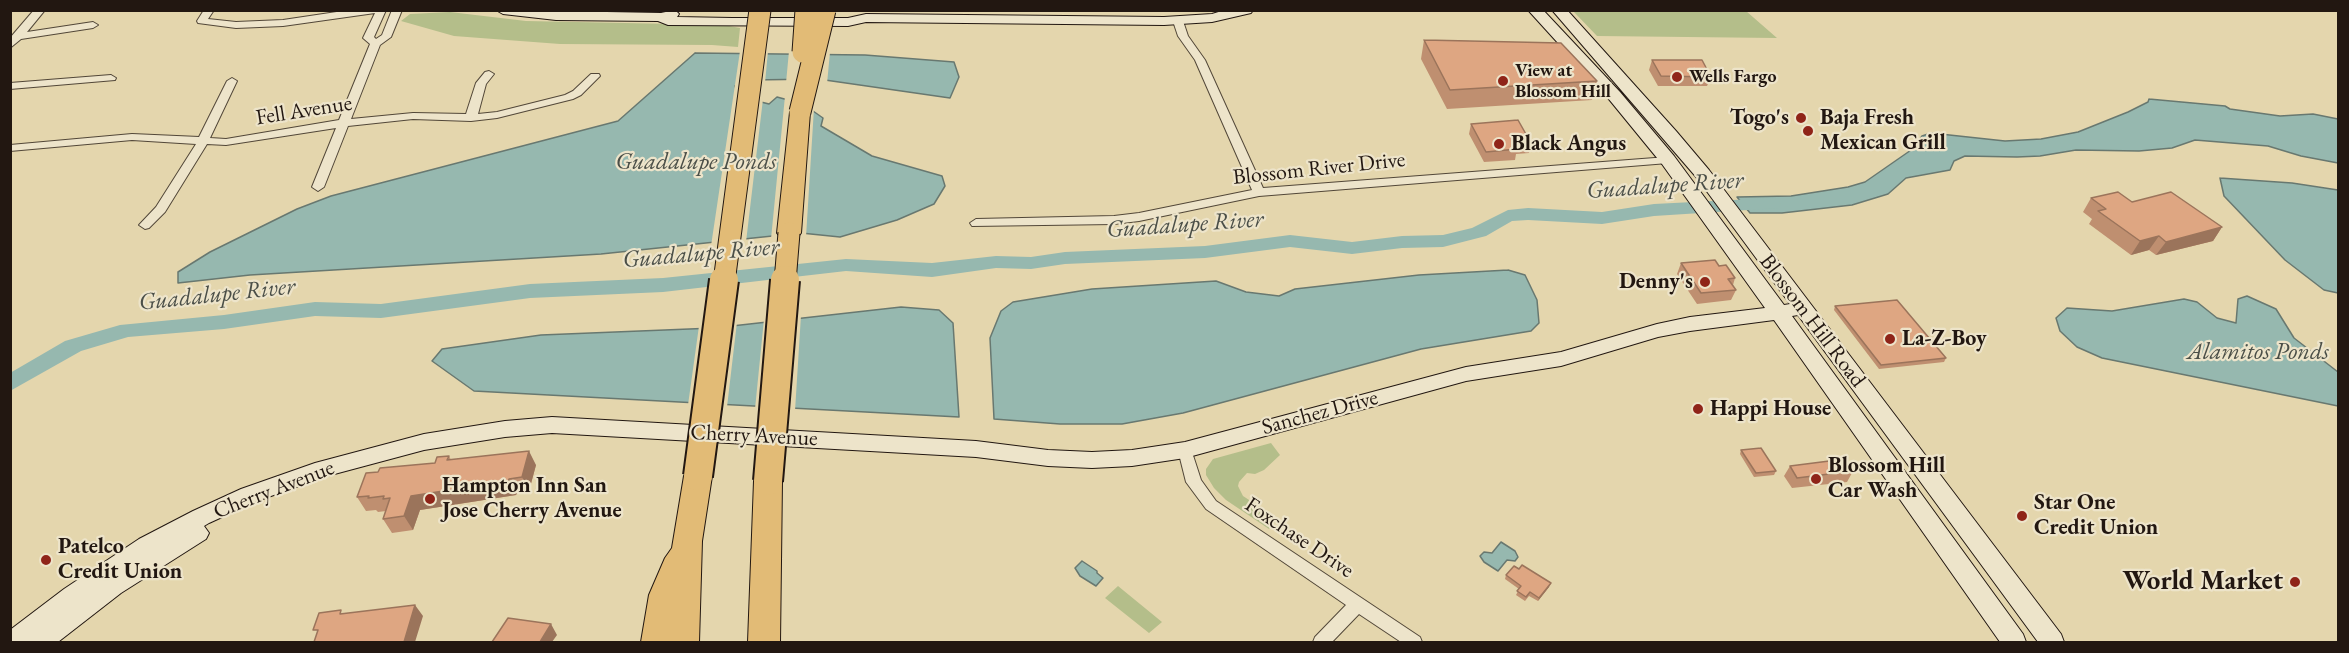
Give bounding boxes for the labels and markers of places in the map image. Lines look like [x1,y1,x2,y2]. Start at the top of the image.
place label: View at Blossom Hill [1515,60,1611,103]
place label: Wells Fargo [1689,66,1776,88]
marker: Wells Fargo [1670,70,1684,84]
marker: View at Blossom Hill [1496,74,1510,88]
place label: Togo's [1730,105,1789,131]
place label: Baja Fresh Mexican Grill [1820,105,1946,156]
marker: Togo's [1794,111,1808,125]
marker: Baja Fresh Mexican Grill [1801,124,1815,138]
place label: Black Angus [1511,131,1626,157]
marker: Black Angus [1492,137,1506,151]
place label: Denny's [1619,269,1693,295]
marker: Denny's [1698,275,1712,289]
place label: La-Z-Boy [1902,326,1987,352]
marker: La-Z-Boy [1883,332,1897,346]
place label: Happi House [1710,396,1831,422]
marker: Happi House [1691,402,1705,416]
place label: Blossom Hill Car Wash [1828,453,1945,505]
marker: Blossom Hill Car Wash [1809,472,1823,486]
place label: Hampton Inn San Jose Cherry Avenue [442,473,622,524]
place label: Star One Credit Union [2034,490,2158,542]
marker: Hampton Inn San Jose Cherry Avenue [423,492,437,506]
marker: Star One Credit Union [2015,509,2029,523]
place label: Patelco Credit Union [58,534,182,586]
marker: Patelco Credit Union [39,553,53,567]
place label: World Market [2122,566,2283,598]
marker: World Market [2288,575,2302,589]

